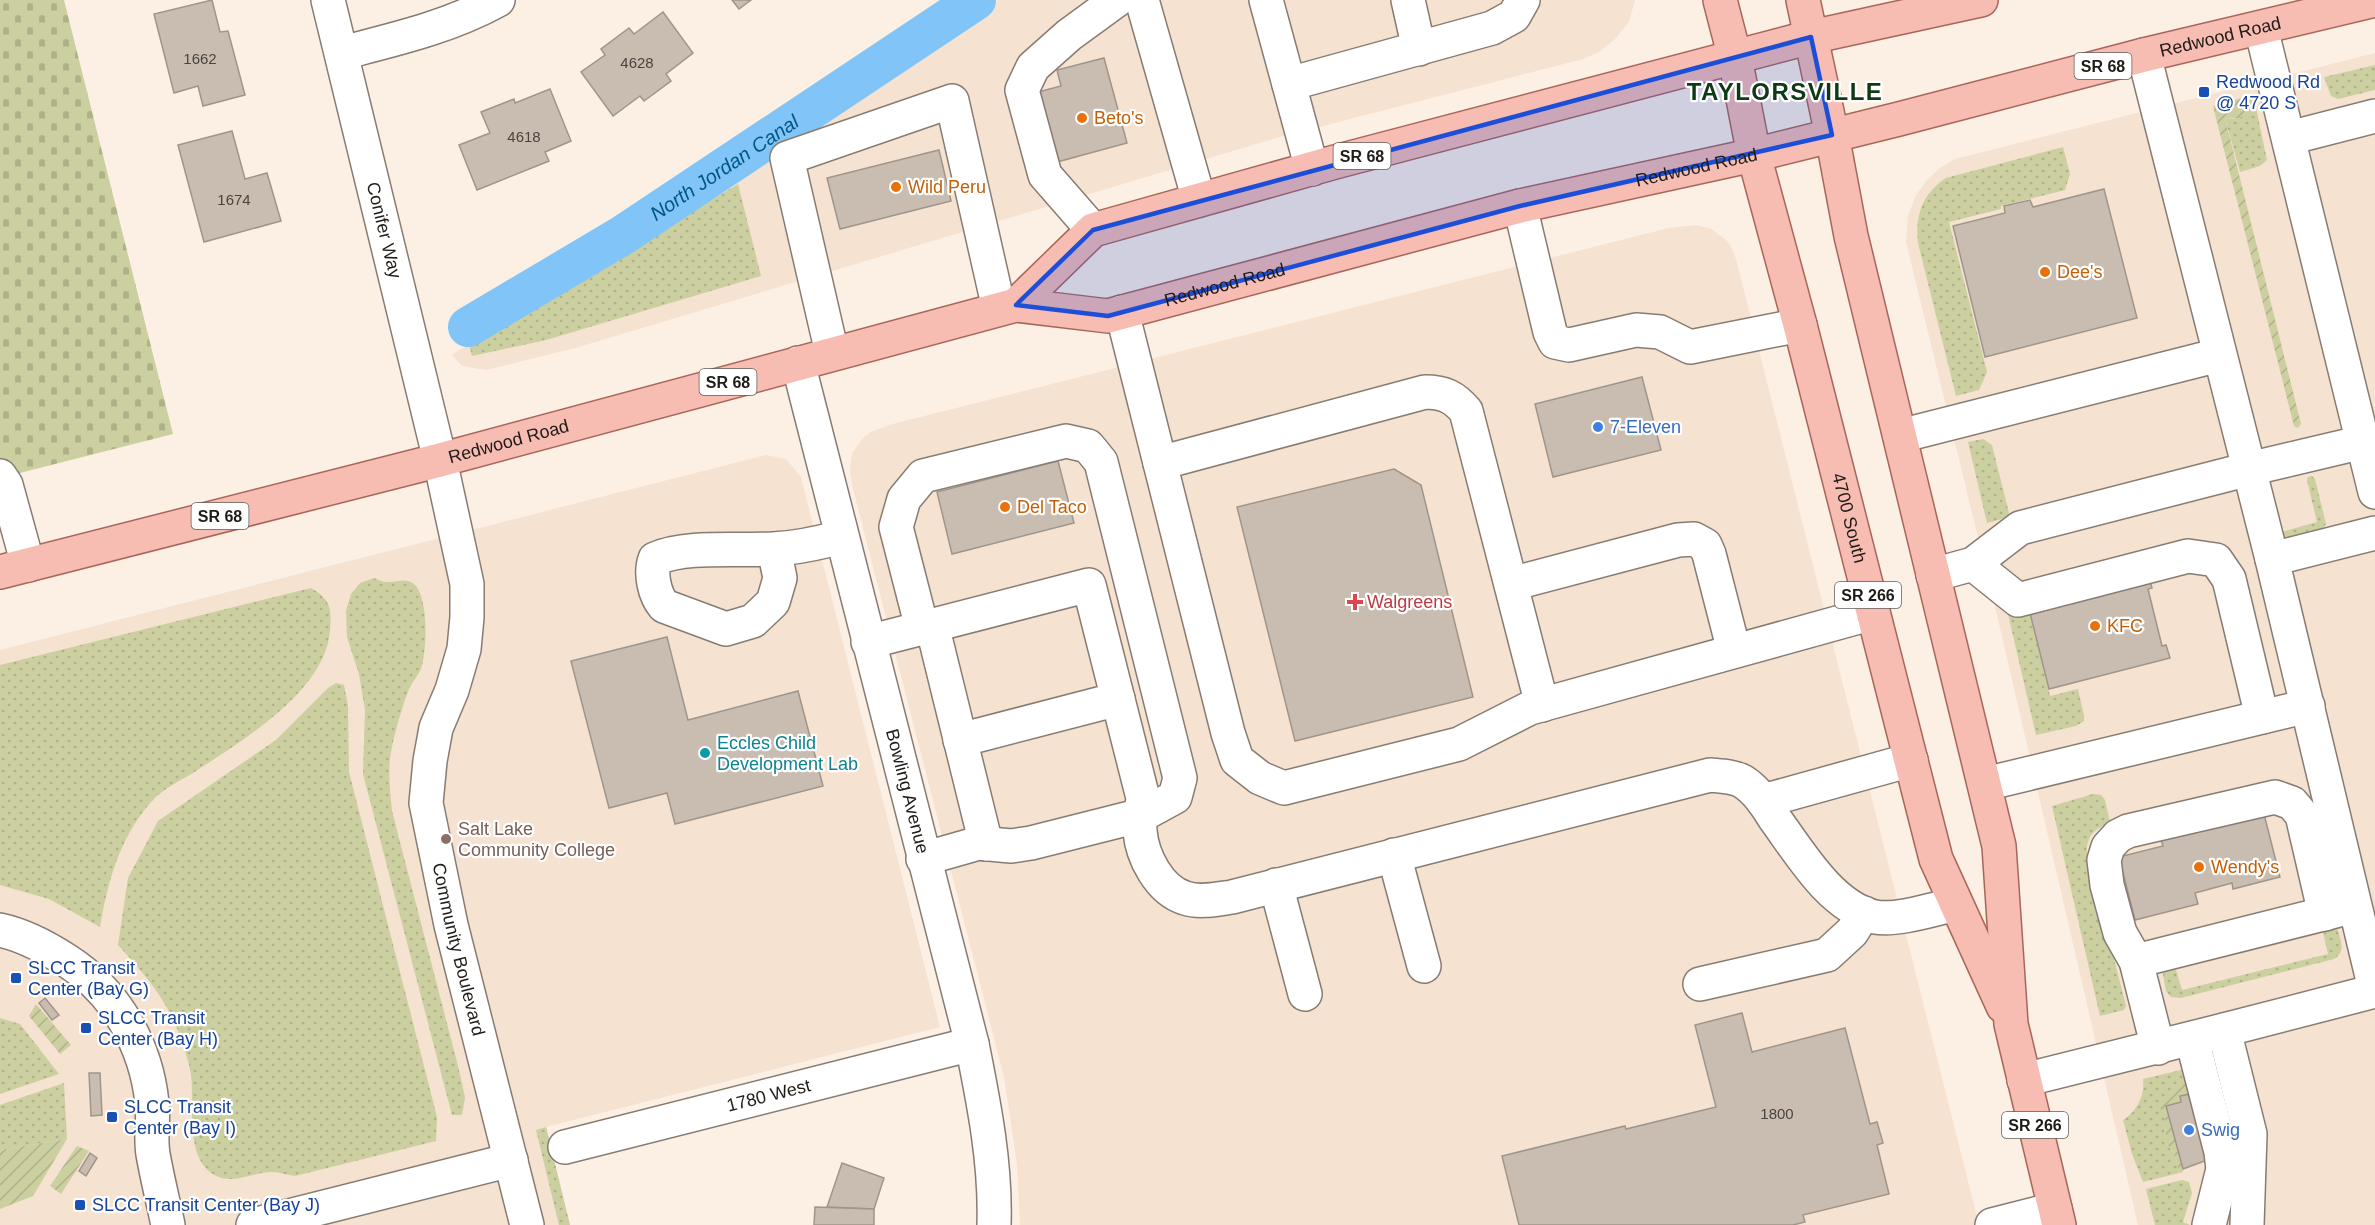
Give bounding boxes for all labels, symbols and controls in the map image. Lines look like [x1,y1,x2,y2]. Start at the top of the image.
street label: Redwood Road [2157,13,2283,61]
house number: 1662 [183,50,217,67]
road number: SR 68 [2074,53,2132,79]
house number: 4628 [620,54,654,71]
place label: Redwood Rd @ 4720 S [2216,72,2320,113]
district label: TAYLORSVILLE [1687,78,1883,105]
marker: Redwood Rd @ 4720 S [2197,85,2211,99]
place label: Beto's [1094,108,1143,128]
water label: North Jordan Canal [646,110,803,225]
marker: Beto's [1075,111,1089,125]
house number: 4618 [507,128,541,145]
road number: SR 68 [1334,143,1390,169]
street label: Redwood Road [1633,145,1759,191]
place label: Wild Peru [908,177,986,197]
street label: Conifer Way [363,180,405,280]
marker: Wild Peru [889,180,903,194]
house number: 1674 [217,191,251,208]
street label: Redwood Road [1162,259,1287,311]
place label: Dee's [2057,262,2102,282]
marker: Dee's [2038,265,2052,279]
road number: SR 68 [700,369,756,395]
street label: Redwood Road [446,416,571,467]
place label: 7-Eleven [1610,417,1681,437]
marker: 7-Eleven [1591,420,1605,434]
street label: 4700 South [1828,471,1870,565]
place label: Del Taco [1017,497,1087,517]
marker: Del Taco [998,500,1012,514]
road number: SR 68 [192,503,248,529]
road number: SR 266 [1835,582,1901,608]
place label: Walgreens [1367,592,1452,612]
marker: Walgreens [1348,595,1362,609]
place label: KFC [2107,616,2143,636]
marker: KFC [2088,619,2102,633]
street label: Bowling Avenue [882,727,933,856]
place label: Eccles Child Development Lab [717,733,858,774]
marker: Eccles Child Development Lab [698,746,712,760]
place label: Salt Lake Community College [458,819,615,860]
marker: Salt Lake Community College [439,832,453,846]
place label: Wendy's [2211,857,2279,877]
marker: Wendy's [2192,860,2206,874]
street label: Community Boulevard [428,861,489,1038]
place label: SLCC Transit Center (Bay G) [28,958,149,999]
marker: SLCC Transit Center (Bay G) [9,971,23,985]
place label: SLCC Transit Center (Bay H) [98,1008,218,1049]
marker: SLCC Transit Center (Bay H) [79,1021,93,1035]
street label: 1780 West [725,1075,813,1116]
place label: SLCC Transit Center (Bay I) [124,1097,236,1138]
house number: 1800 [1760,1105,1794,1122]
marker: SLCC Transit Center (Bay I) [105,1110,119,1124]
road number: SR 266 [2002,1112,2068,1138]
place label: Swig [2201,1120,2240,1140]
marker: Swig [2182,1123,2196,1137]
place label: SLCC Transit Center (Bay J) [92,1195,320,1215]
marker: SLCC Transit Center (Bay J) [73,1198,87,1212]

